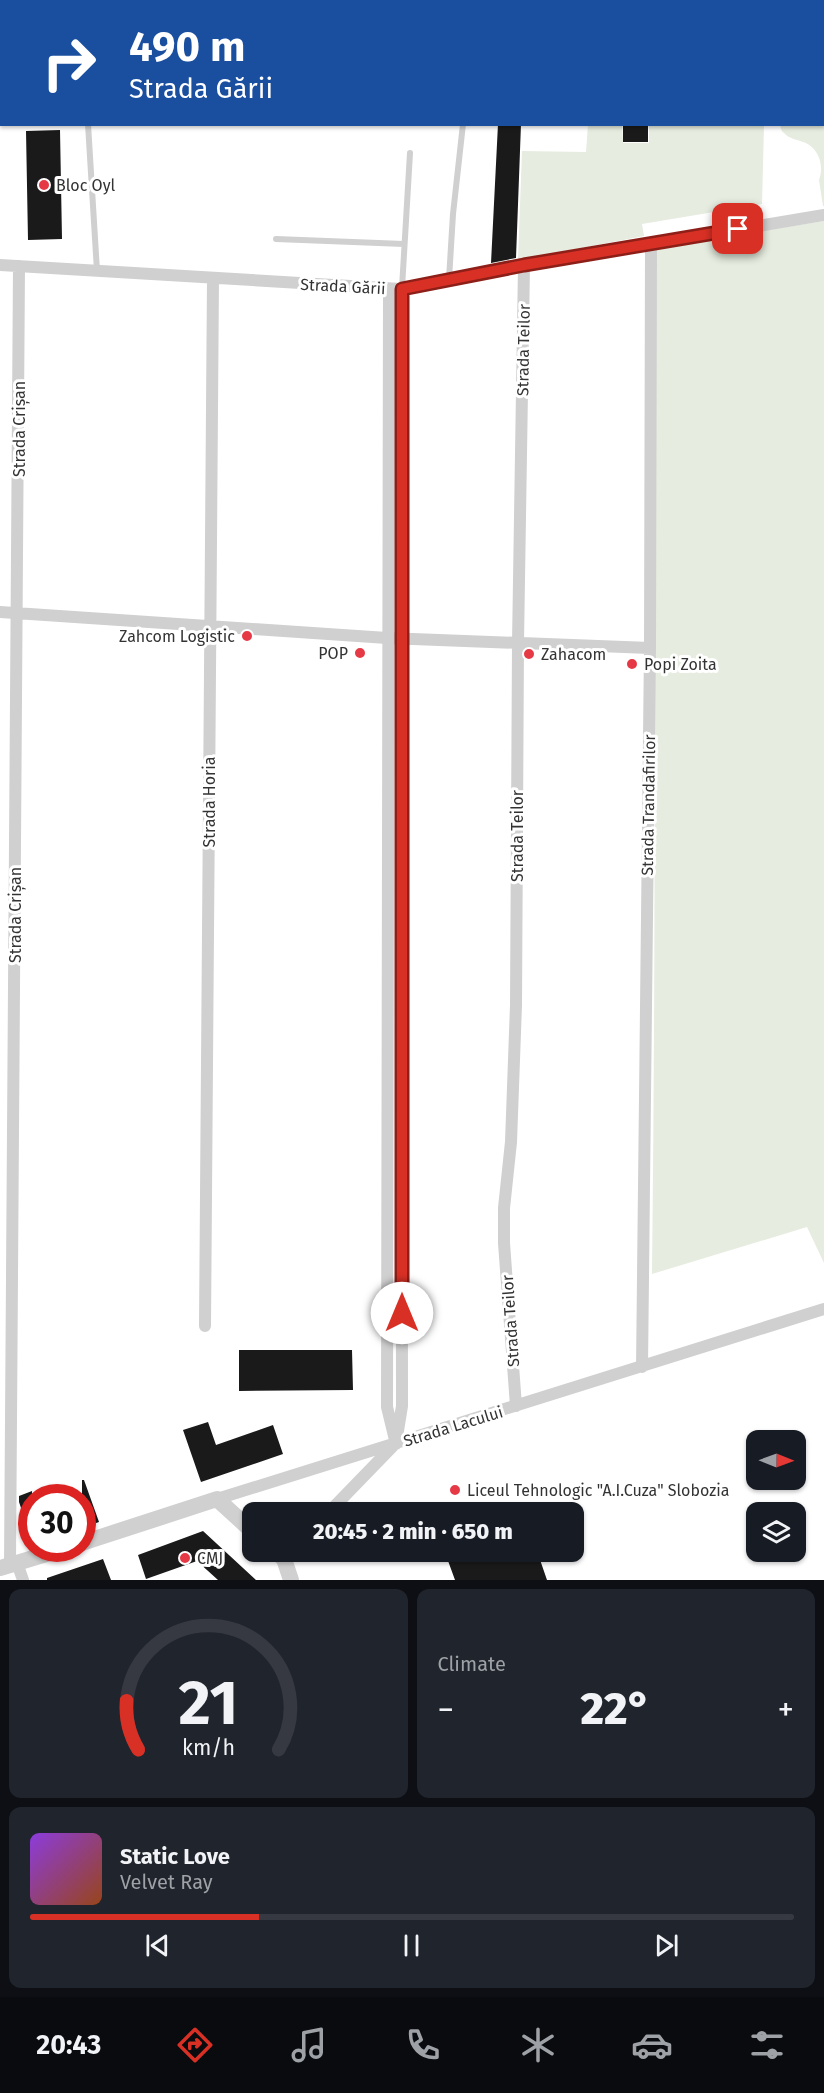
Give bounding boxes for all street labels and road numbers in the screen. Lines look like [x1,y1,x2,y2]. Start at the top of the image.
street label: Strada Gării [300,275,386,298]
street label: Strada Teilor [513,303,534,396]
street label: Strada Crișan [10,381,30,477]
street label: Strada Trandafirilor [638,733,659,876]
street label: Strada Horia [200,757,219,847]
street label: Strada Teilor [508,789,527,882]
street label: Strada Crișan [6,867,26,963]
street label: Strada Teilor [498,1274,523,1368]
street label: Strada Lacului [401,1402,505,1451]

